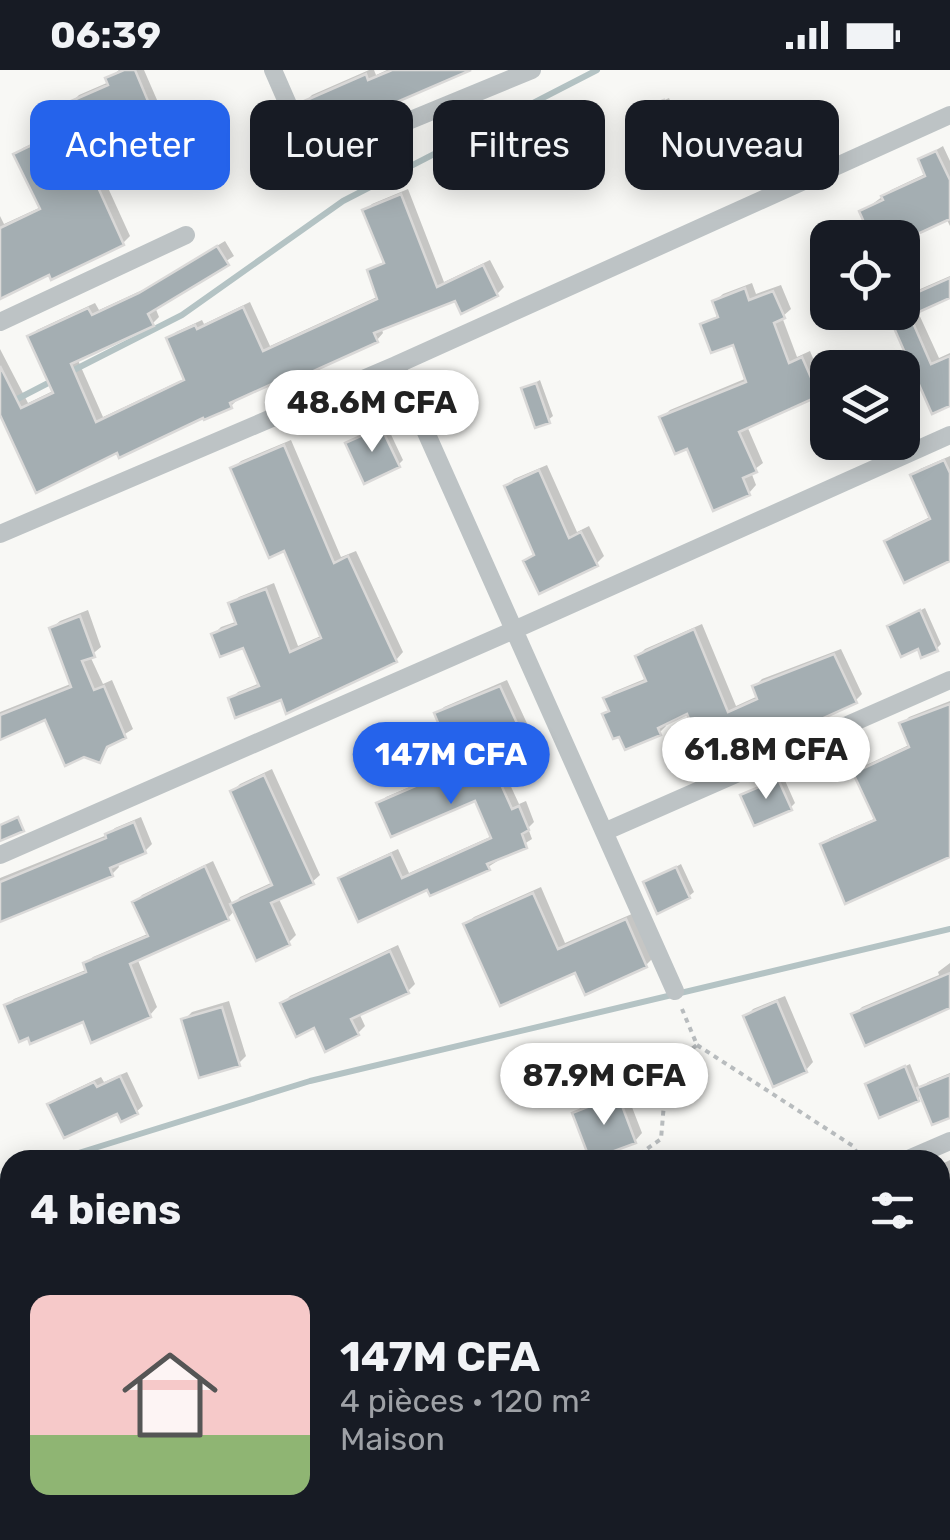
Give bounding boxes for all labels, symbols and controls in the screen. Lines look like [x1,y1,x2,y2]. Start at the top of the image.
text: 06:39 [50,12,161,58]
chip: Acheter [30,100,230,190]
chip: Louer [250,100,413,190]
chip: Filtres [433,100,605,190]
chip: Nouveau [625,100,839,190]
map controls [810,220,920,460]
button: locate [810,220,920,330]
button: layers [810,350,920,460]
pin: 48.6M CFA [258,370,486,455]
text: 48.6M CFA [287,383,457,421]
pin: 61.8M CFA [652,717,880,802]
pin: 147M CFA [348,722,554,807]
text: 61.8M CFA [684,730,848,768]
text: 147M CFA [375,735,527,773]
pin: 87.9M CFA [490,1043,718,1128]
text: 87.9M CFA [522,1056,686,1094]
icon: filters [865,1183,920,1238]
text: 4 biens [30,1185,181,1235]
text: 147M CFA [340,1332,540,1382]
icon: home [110,1335,230,1455]
text: 4 pièces · 120 m² [340,1382,591,1420]
text: Maison [340,1420,445,1458]

